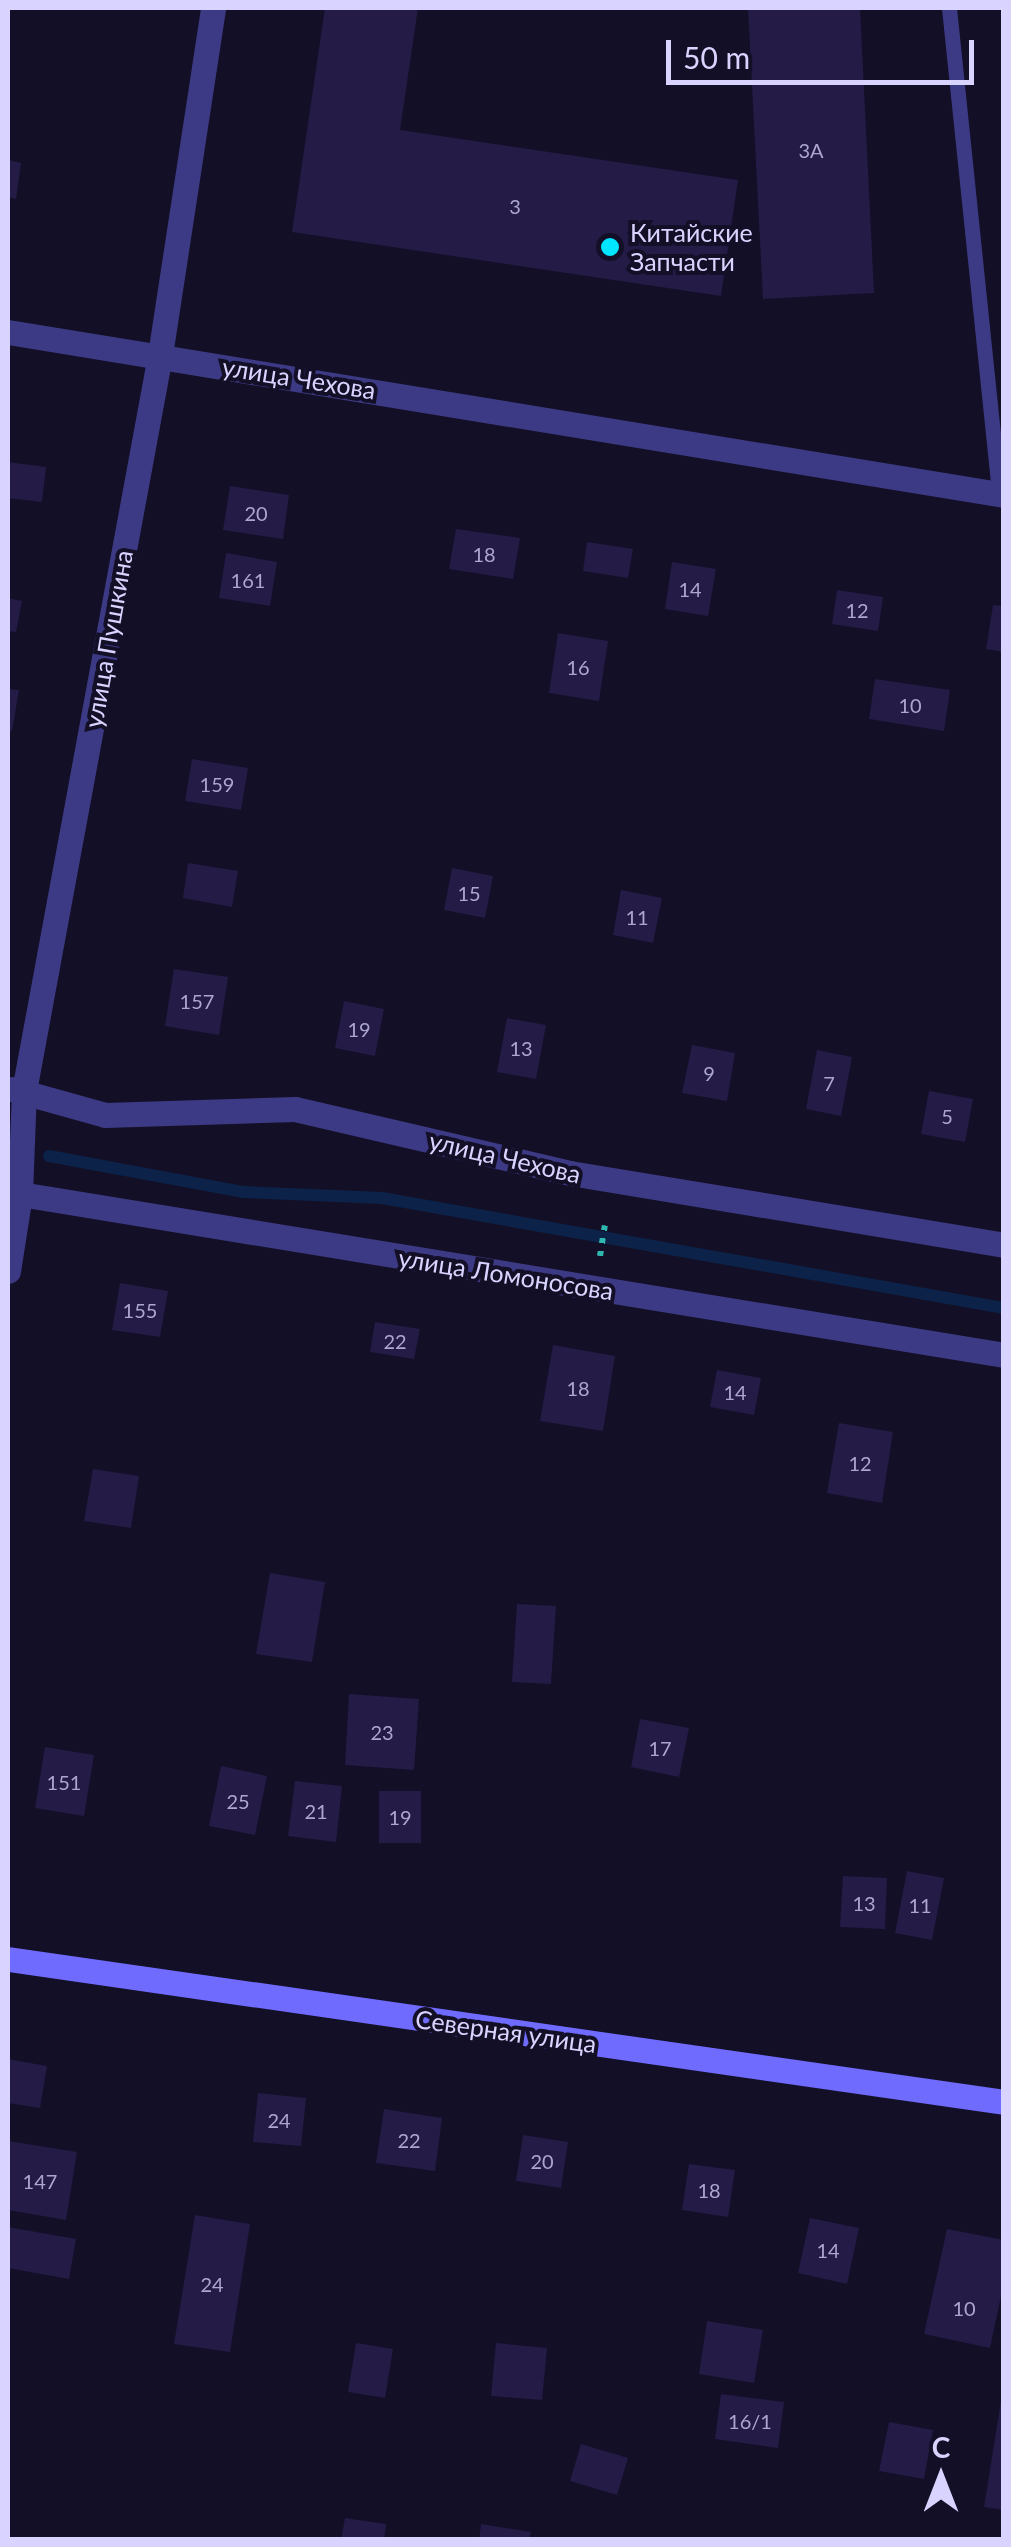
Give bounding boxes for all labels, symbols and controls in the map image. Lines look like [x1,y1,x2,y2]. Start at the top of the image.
scale bar [671,20,978,82]
text: 50 m [683,39,750,75]
house number: 3А [798,138,824,162]
house number: 3 [509,194,521,218]
place label: Китайские Запчасти [630,218,753,277]
marker: Китайские Запчасти [599,236,621,258]
street label: улица Чехова [220,351,378,405]
house number: 20 [244,501,268,525]
house number: 18 [472,542,496,566]
street label: улица Пушкина [78,548,138,730]
house number: 161 [231,568,265,592]
house number: 14 [678,577,702,601]
house number: 12 [845,598,869,622]
house number: 16 [566,655,590,679]
house number: 10 [898,693,922,717]
house number: 159 [200,772,234,796]
house number: 15 [457,881,481,905]
house number: 11 [625,905,649,929]
house number: 157 [180,989,214,1013]
house number: 19 [347,1017,371,1041]
house number: 13 [509,1036,533,1060]
house number: 9 [703,1061,715,1085]
house number: 7 [823,1071,835,1095]
house number: 5 [941,1104,953,1128]
street label: улица Чехова [426,1125,584,1189]
street label: улица Ломоносова [396,1242,616,1306]
house number: 155 [123,1298,157,1322]
house number: 22 [383,1329,407,1353]
house number: 18 [566,1376,590,1400]
house number: 14 [723,1380,747,1404]
house number: 12 [848,1451,872,1475]
house number: 23 [370,1720,394,1744]
house number: 17 [648,1736,672,1760]
house number: 151 [47,1770,81,1794]
house number: 25 [226,1789,250,1813]
house number: 21 [304,1799,328,1823]
house number: 19 [388,1805,412,1829]
house number: 13 [852,1891,876,1915]
house number: 11 [908,1893,932,1917]
street label: Северная улица [413,2003,599,2059]
house number: 24 [267,2108,291,2132]
house number: 22 [397,2128,421,2152]
house number: 20 [530,2149,554,2173]
house number: 147 [23,2169,57,2193]
house number: 18 [697,2178,721,2202]
house number: 14 [816,2238,840,2262]
house number: 24 [200,2272,224,2296]
house number: 10 [952,2296,976,2320]
house number: 16/1 [728,2409,772,2433]
north arrow [891,2427,991,2527]
text: С [932,2430,950,2464]

